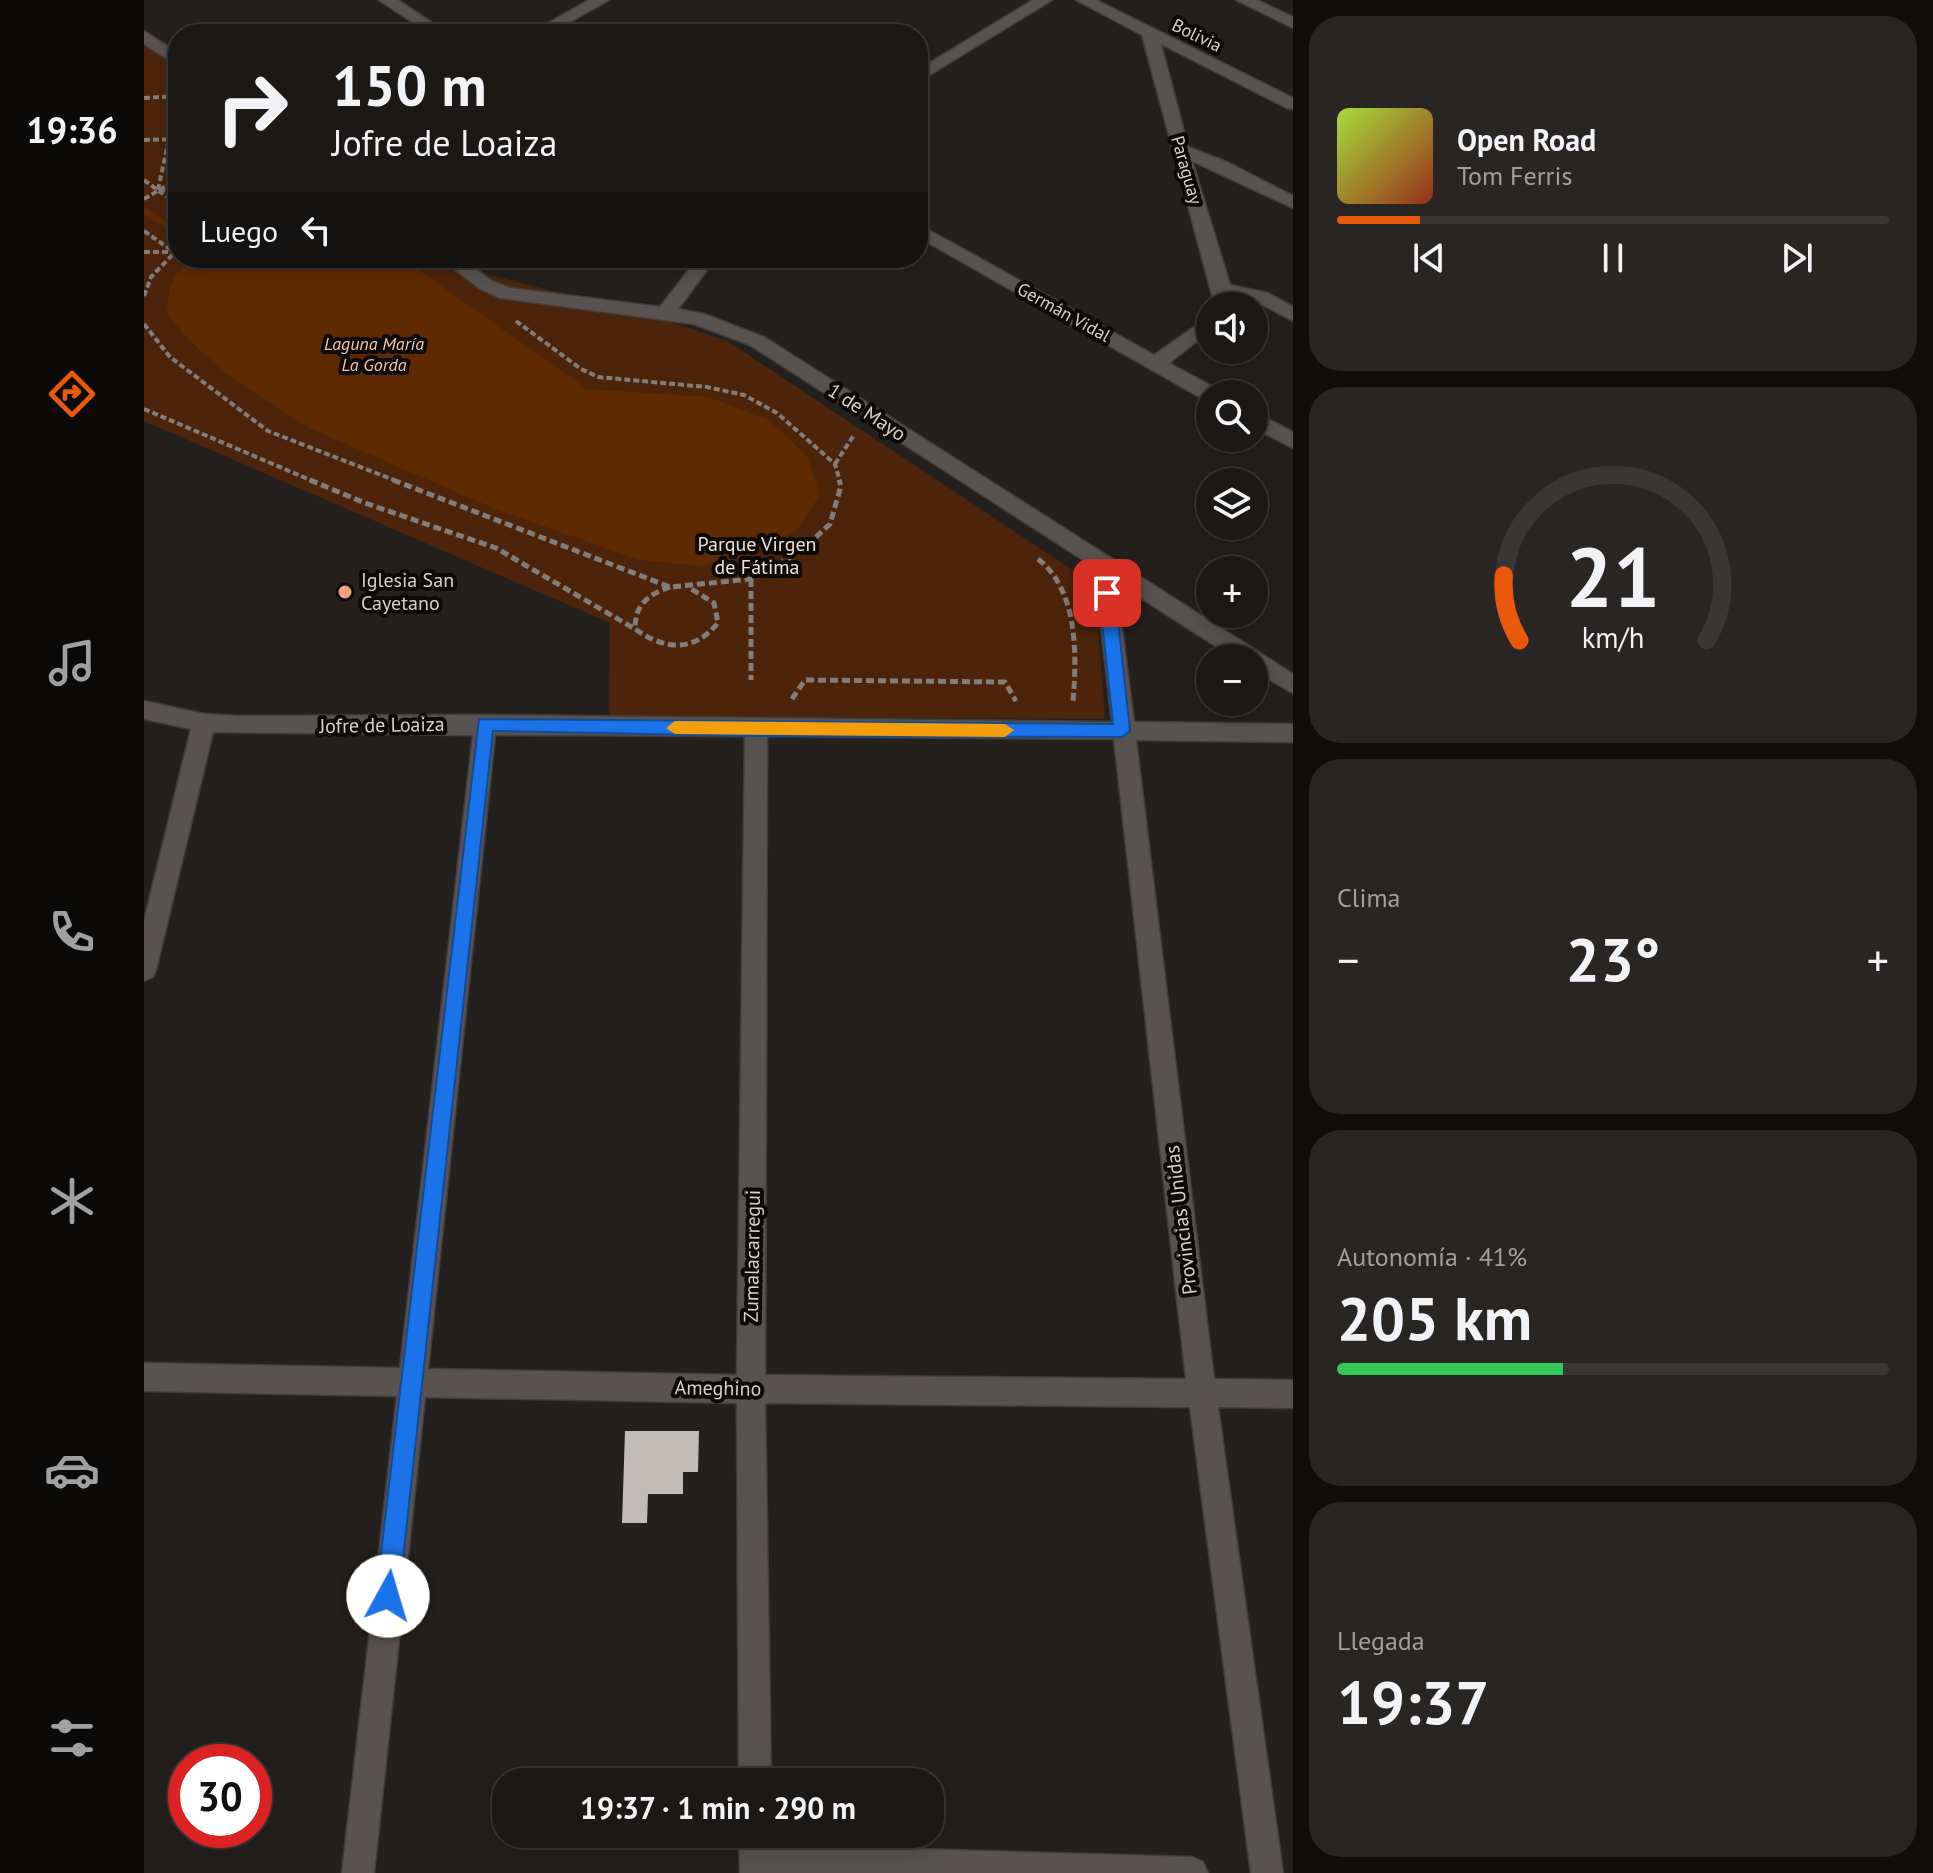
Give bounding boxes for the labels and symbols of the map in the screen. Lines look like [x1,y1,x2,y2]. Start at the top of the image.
street label: Bolivia [1168,13,1226,57]
street label: Paraguay [1166,133,1208,207]
street label: Germán Vidal [1013,277,1115,347]
water label: Laguna María La Gorda [324,332,424,376]
street label: 1 de Mayo [823,377,911,447]
park label: Parque Virgen de Fátima [698,531,816,580]
pin [1073,559,1141,627]
place label: Iglesia San Cayetano [361,567,454,616]
marker: Iglesia San Cayetano [336,583,354,601]
street label: Jofre de Loaiza [318,711,445,739]
street label: Provincias Unidas [1159,1144,1203,1296]
street label: Zumalacarregui [738,1190,766,1322]
street label: Ameghino [674,1374,762,1402]
position arrow [346,1554,430,1638]
speed limit sign: 30 [168,1744,272,1848]

